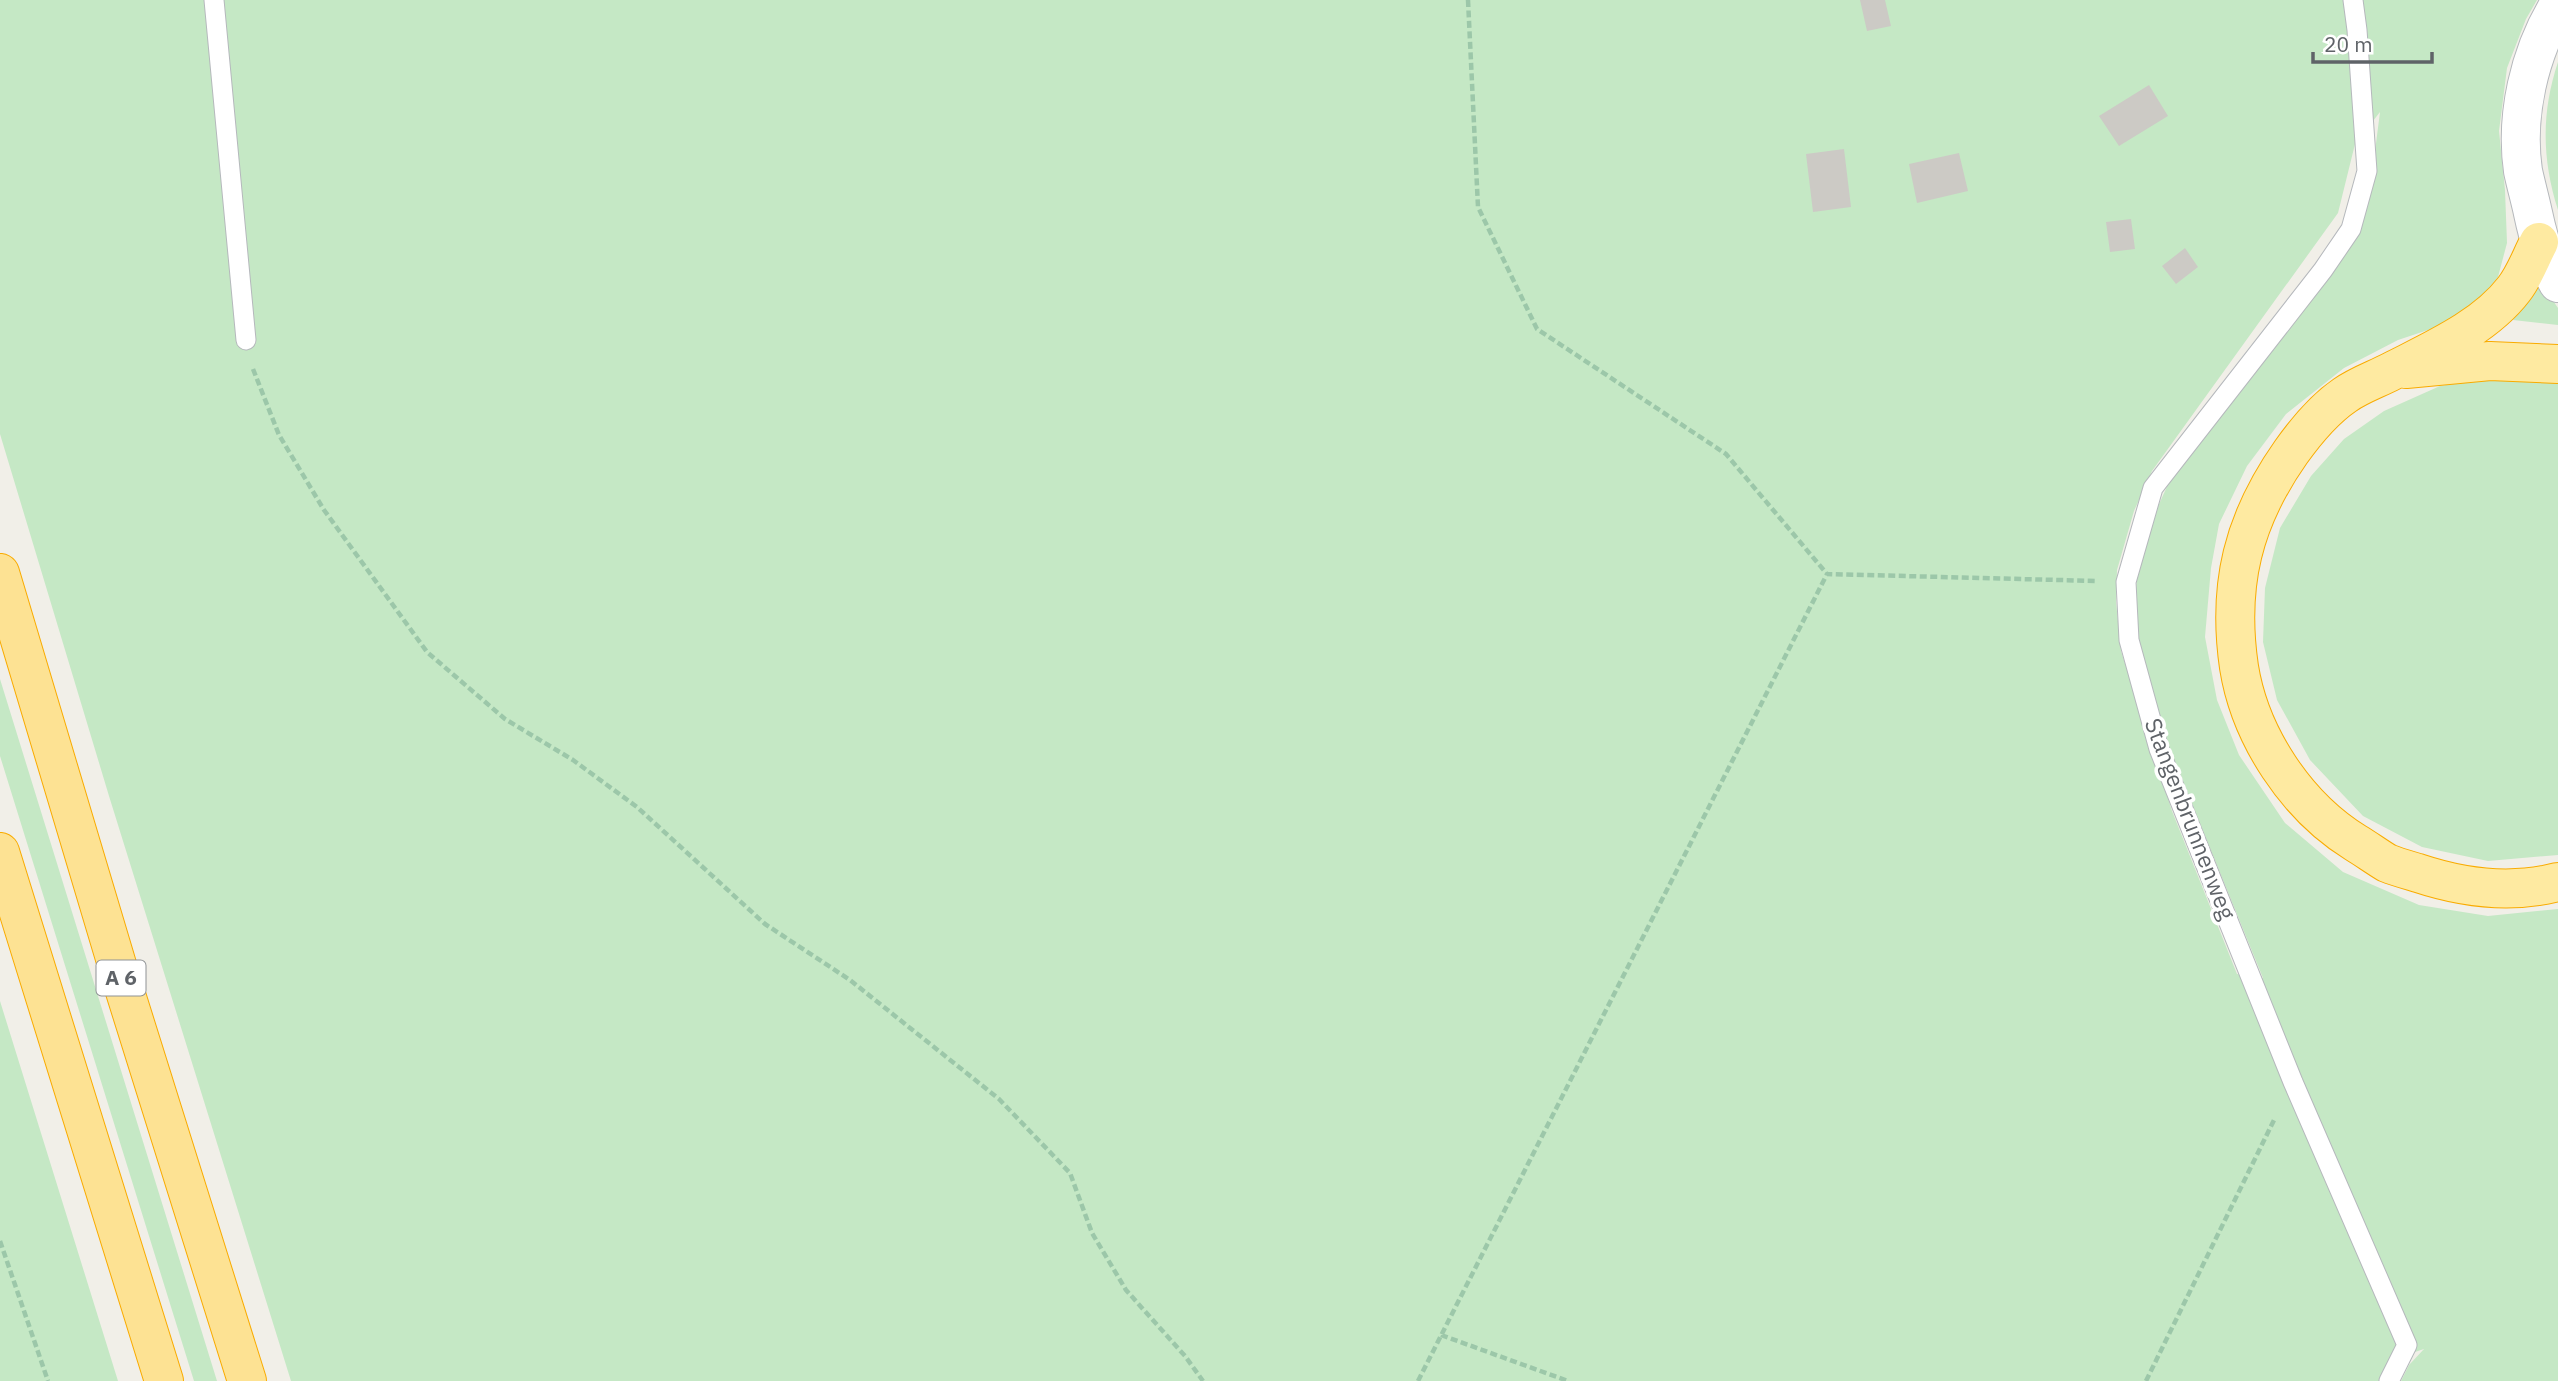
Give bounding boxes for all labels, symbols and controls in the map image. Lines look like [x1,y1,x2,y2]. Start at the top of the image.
scale bar [2313,21,2432,65]
text: 20 m [2324,30,2373,58]
street label: Stangenbrunnenweg [2139,714,2243,924]
road number: A 6 [96,960,146,996]

